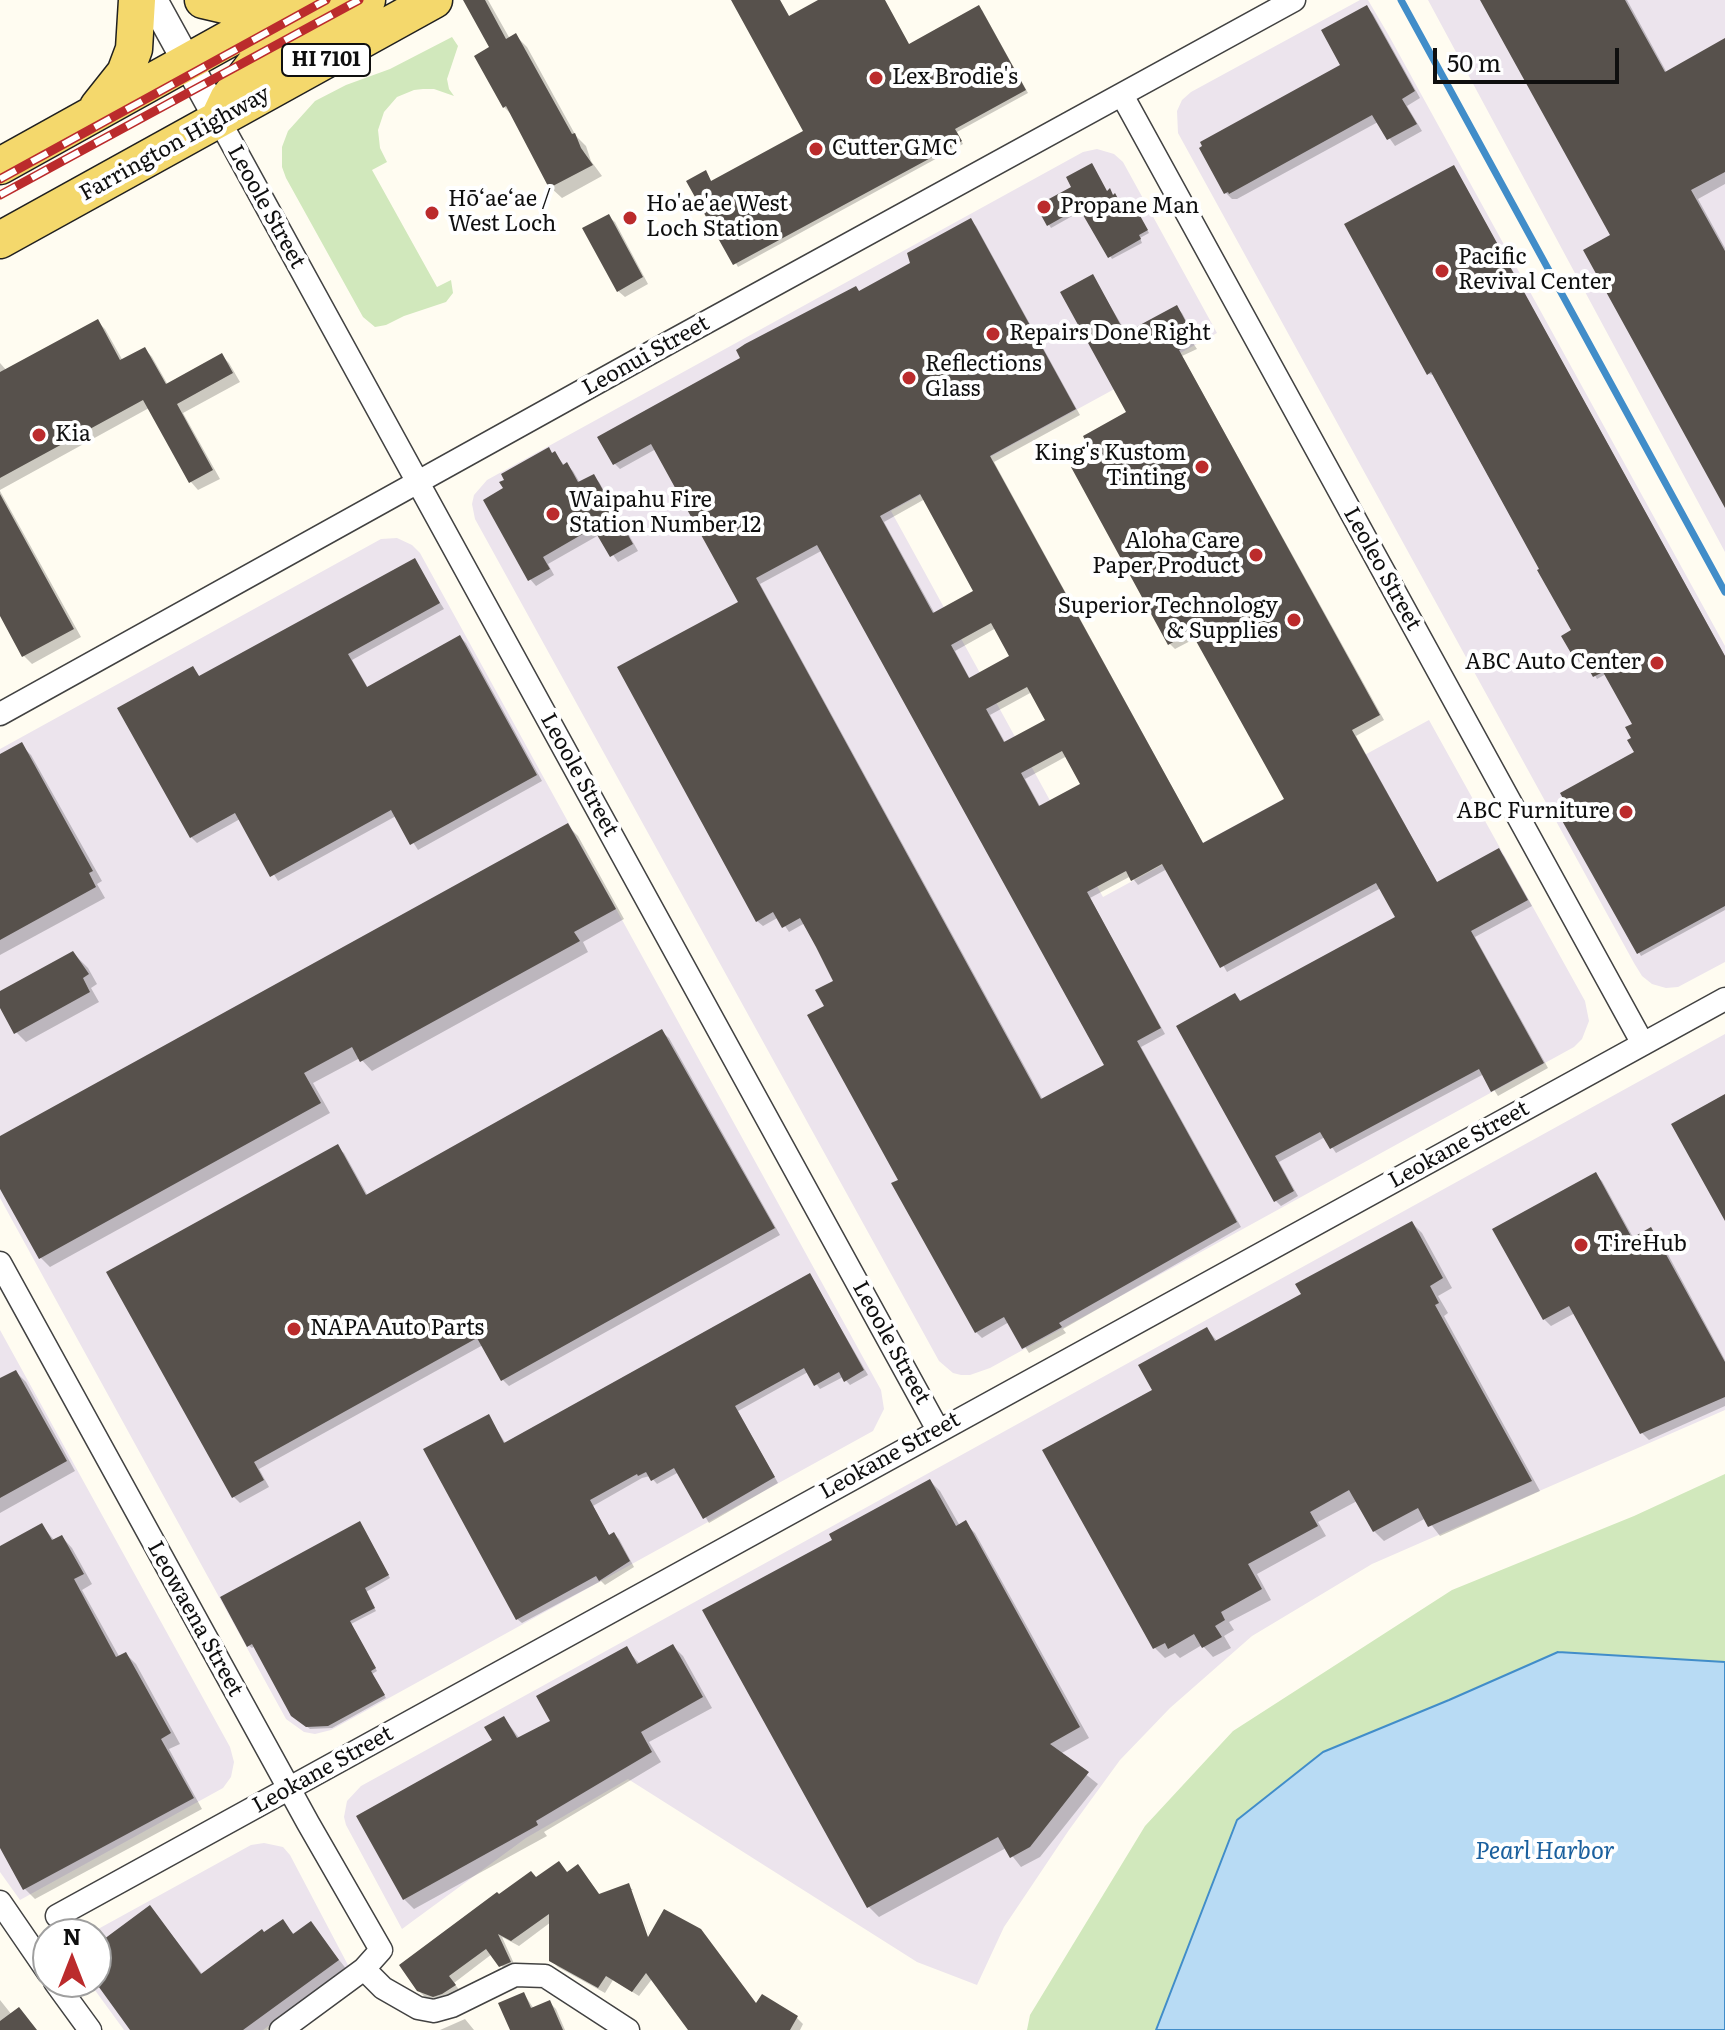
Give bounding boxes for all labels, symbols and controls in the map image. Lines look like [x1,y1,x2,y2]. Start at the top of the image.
scale bar [1437,32,1623,82]
road number: HI 7101 [282,44,370,76]
text: 50 m [1447,44,1501,79]
place label: Lex Brodie's [892,65,1018,91]
marker: Lex Brodie's [867,69,885,87]
street label: Farrington Highway [75,81,275,207]
place label: Cutter GMC [832,136,958,162]
marker: Cutter GMC [807,140,825,158]
street label: Leoole Street [221,141,311,273]
place label: Hō‘ae‘ae / West Loch [448,187,556,238]
place label: Ho'ae'ae West Loch Station [646,192,788,244]
place label: Propane Man [1060,194,1199,220]
marker: Propane Man [1035,198,1053,216]
marker: Hō‘ae‘ae / West Loch [423,204,441,222]
marker: Ho'ae'ae West Loch Station [621,209,639,227]
place label: Pacific Revival Center [1458,245,1611,296]
marker: Pacific Revival Center [1433,262,1451,280]
street label: Leonui Street [578,310,714,402]
place label: Repairs Done Right [1009,321,1211,347]
marker: Repairs Done Right [984,325,1002,343]
place label: Reflections Glass [925,352,1042,404]
marker: Reflections Glass [900,369,918,387]
place label: Kia [55,422,91,448]
marker: Kia [30,426,48,444]
place label: King's Kustom Tinting [1034,441,1186,492]
marker: King's Kustom Tinting [1193,458,1211,476]
place label: Waipahu Fire Station Number 12 [569,488,761,540]
street label: Leoleo Street [1337,503,1427,635]
marker: Waipahu Fire Station Number 12 [544,505,562,523]
place label: Aloha Care Paper Product [1092,529,1240,580]
marker: Aloha Care Paper Product [1247,546,1265,564]
place label: Superior Technology & Supplies [1058,594,1278,646]
marker: Superior Technology & Supplies [1285,611,1303,629]
place label: ABC Auto Center [1465,650,1641,676]
marker: ABC Auto Center [1648,654,1666,672]
street label: Leoole Street [534,709,624,841]
place label: ABC Furniture [1457,799,1610,825]
marker: ABC Furniture [1617,803,1635,821]
street label: Leokane Street [1384,1096,1534,1194]
place label: TireHub [1597,1232,1687,1258]
marker: TireHub [1572,1236,1590,1254]
street label: Leoole Street [846,1277,936,1409]
place label: NAPA Auto Parts [310,1316,484,1342]
marker: NAPA Auto Parts [285,1320,303,1338]
street label: Leokane Street [815,1407,965,1505]
street label: Leowaena Street [141,1537,249,1701]
street label: Leokane Street [248,1721,398,1819]
water label: Pearl Harbor [1475,1838,1615,1866]
north arrow [32,1918,112,1998]
text: N [63,1919,81,1952]

